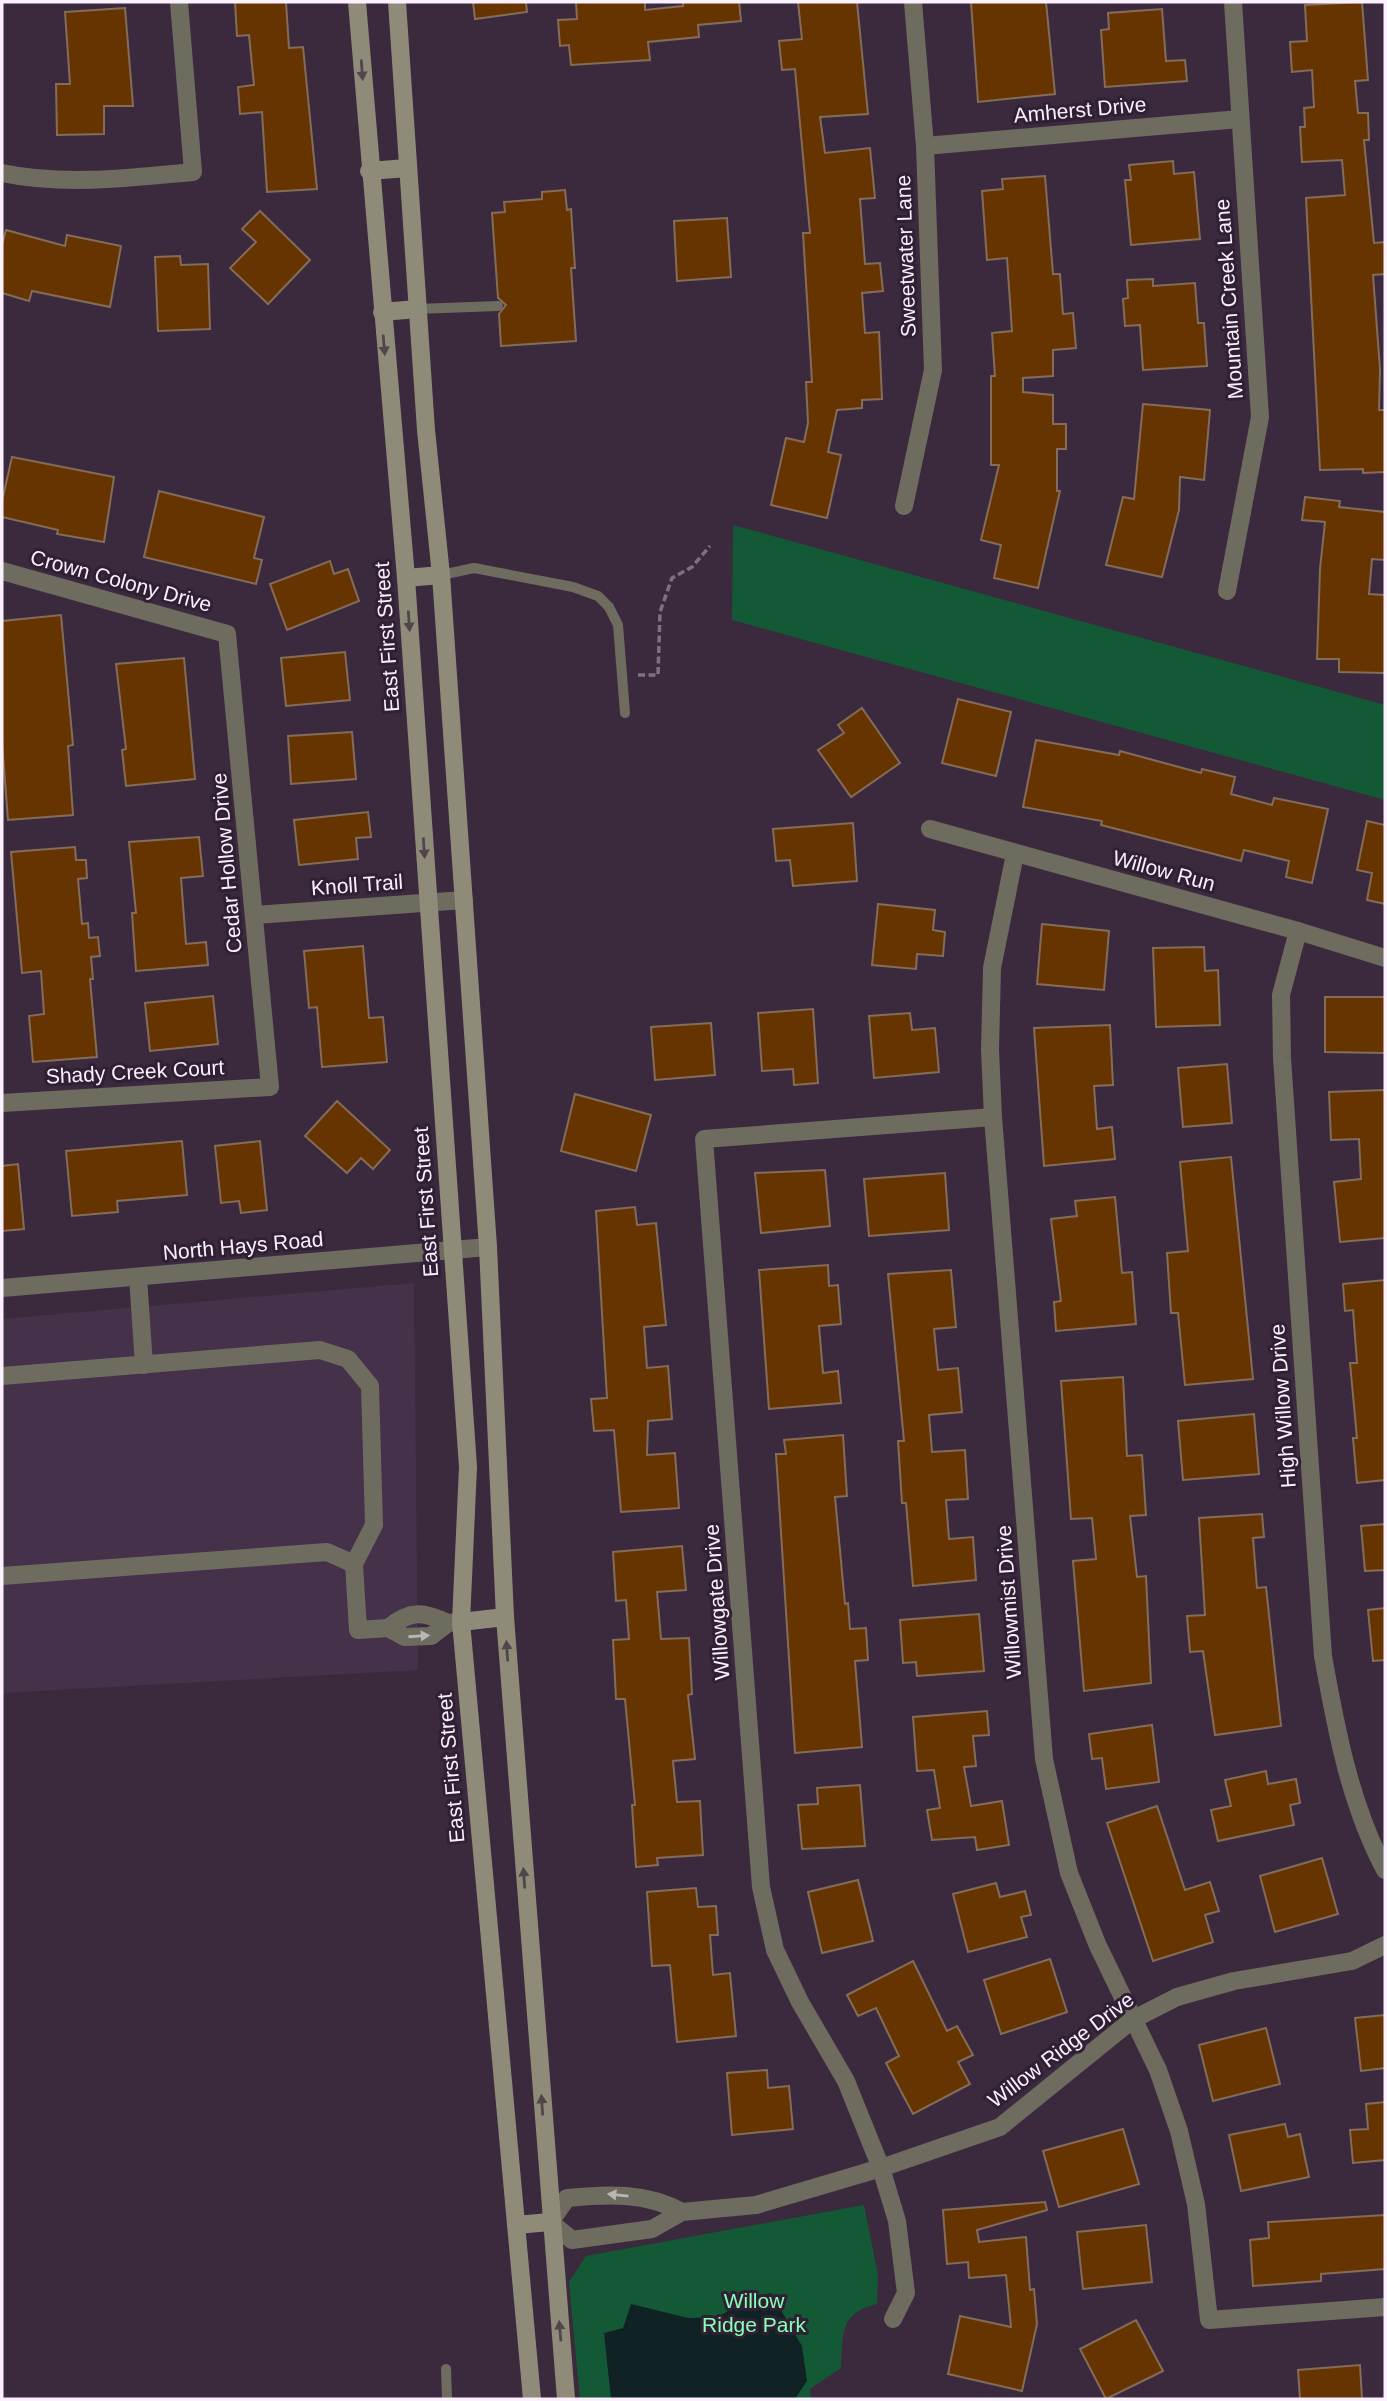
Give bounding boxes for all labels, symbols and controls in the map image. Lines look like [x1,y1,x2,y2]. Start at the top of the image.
one-way arrow [357,59,368,81]
street label: Amherst Drive [1013,92,1147,127]
street label: Sweetwater Lane [891,175,920,338]
street label: Mountain Creek Lane [1210,198,1247,400]
one-way arrow [379,335,390,357]
street label: Crown Colony Drive [28,545,214,616]
street label: East First Street [370,561,403,713]
one-way arrow [404,610,415,632]
street label: Cedar Hollow Drive [207,772,246,954]
one-way arrow [419,837,430,859]
street label: Willow Run [1110,846,1218,895]
street label: Knoll Trail [310,870,404,899]
street label: Shady Creek Court [45,1055,225,1088]
street label: East First Street [409,1126,442,1278]
street label: North Hays Road [162,1227,324,1264]
street label: High Willow Drive [1265,1323,1300,1489]
street label: Willowgate Drive [700,1523,733,1681]
street label: Willowmist Drive [992,1524,1025,1680]
one-way arrow [408,1631,430,1642]
one-way arrow [501,1640,512,1662]
street label: East First Street [432,1692,469,1844]
one-way arrow [519,1866,530,1888]
street label: Willow Ridge Drive [983,1987,1138,2112]
one-way arrow [536,2093,547,2115]
one-way arrow [607,2189,629,2200]
park label: Willow Ridge Park [702,2289,806,2336]
one-way arrow [554,2320,565,2342]

